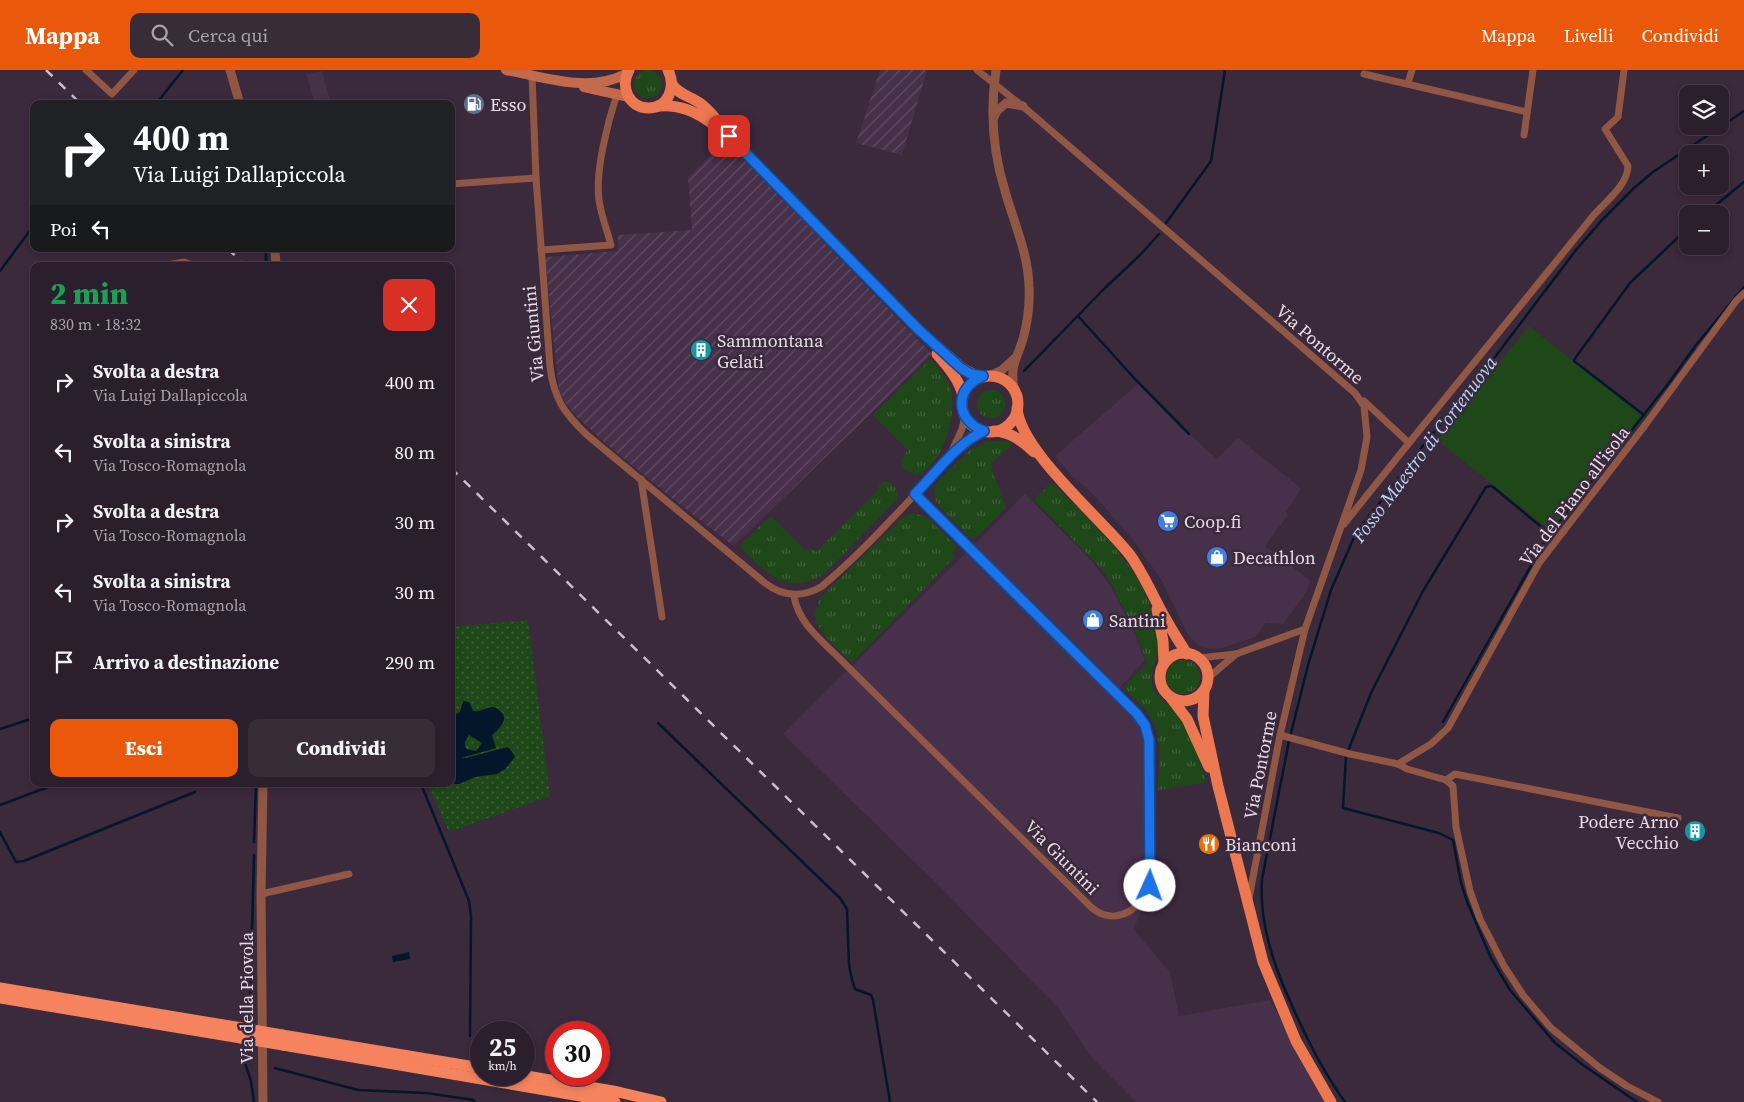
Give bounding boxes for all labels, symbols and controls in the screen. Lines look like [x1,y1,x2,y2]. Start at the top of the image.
search box [130,13,480,58]
text: Mappa [25,19,100,52]
icon: search [148,21,176,49]
text: Cerca qui [188,22,268,48]
text: Mappa [1481,23,1536,48]
text: Livelli [1564,23,1614,48]
text: Condividi [1642,23,1719,48]
map controls [1679,85,1729,255]
button: layers [1679,85,1729,135]
fuel station icon: Esso [462,92,486,116]
place label: Esso [490,92,526,117]
text: 400 m [133,114,229,162]
pin [708,115,750,157]
icon: right [50,120,115,185]
icon: arrive [715,122,743,150]
button: + [1679,145,1729,195]
text: Via Luigi Dallapiccola [133,159,346,189]
button: − [1679,205,1729,255]
icon: left [87,215,115,243]
text: Poi [50,216,77,242]
text: 2 min [50,273,128,314]
button: close [383,279,435,331]
street label: Via Giuntini [516,285,550,383]
street label: Via Pontorme [1270,298,1370,390]
text: 830 m · 18:32 [50,313,141,335]
place label: Sammontana Gelati [717,328,824,374]
building icon: Sammontana Gelati [689,338,713,362]
water label: Fosso Maestro di Cortenuova [1345,350,1503,548]
text: Svolta a destra [93,358,219,384]
icon: right [50,368,78,396]
text: 400 m [385,369,435,395]
text: Via Luigi Dallapiccola [93,384,248,406]
street label: Via del Piano all'isola [1513,420,1635,571]
text: Svolta a sinistra [93,428,231,454]
icon: left [50,438,78,466]
text: 80 m [394,439,435,465]
text: Via Tosco-Romagnola [93,454,246,476]
text: Svolta a destra [93,498,219,524]
icon: right [50,508,78,536]
text: 30 m [394,509,435,535]
supermarket icon: Coop.fi [1156,509,1180,533]
place label: Coop.fi [1184,509,1241,534]
text: Via Tosco-Romagnola [93,524,246,546]
shop icon: Decathlon [1205,545,1229,569]
place label: Decathlon [1233,545,1316,570]
text: Svolta a sinistra [93,568,231,594]
icon: left [50,578,78,606]
text: 30 m [394,579,435,605]
text: Via Tosco-Romagnola [93,594,246,616]
shop icon: Santini [1081,608,1105,632]
place label: Santini [1109,608,1166,633]
icon: arrive [50,648,78,676]
text: Arrivo a destinazione [93,649,279,675]
text: 290 m [385,649,435,675]
street label: Via Pontorme [1237,709,1283,821]
button: Esci [50,719,238,777]
button: Condividi [248,719,435,777]
place label: Podere Arno Vecchio [1578,809,1679,855]
street label: Via Giuntini [1019,814,1105,900]
building icon: Podere Arno Vecchio [1683,819,1707,843]
restaurant icon: Bianconi [1197,832,1221,856]
place label: Bianconi [1225,832,1297,857]
position arrow [1123,859,1175,911]
street label: Via della Piovola [234,931,259,1064]
speed limit sign: 30 [545,1021,610,1086]
text: 25 [489,1030,516,1064]
text: km/h [488,1058,517,1074]

